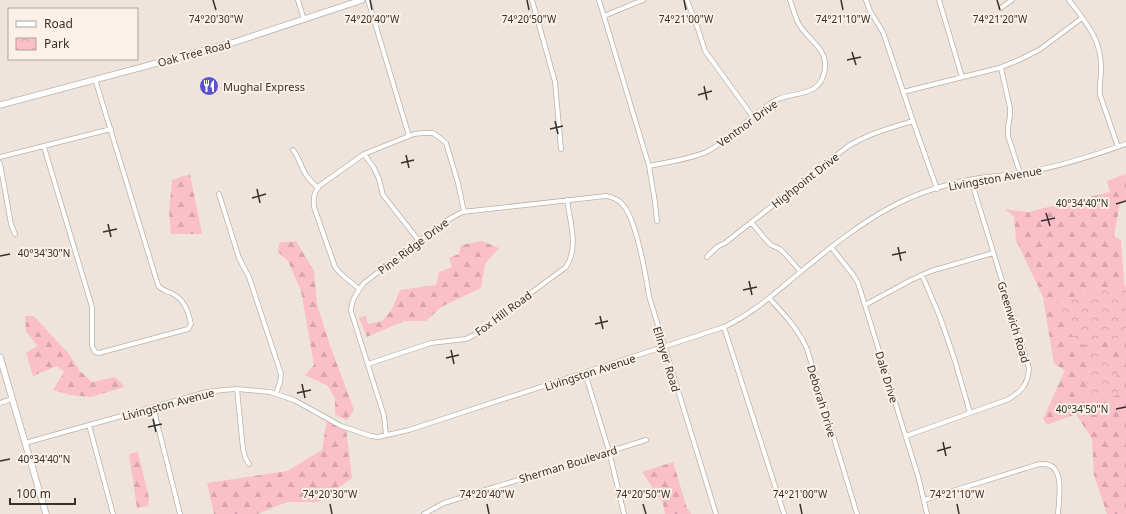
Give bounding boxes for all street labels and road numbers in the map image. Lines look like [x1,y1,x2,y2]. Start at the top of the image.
street label: Oak Tree Road [156,36,232,70]
street label: Ventnor Drive [714,96,780,150]
street label: Highpoint Drive [768,149,842,211]
street label: Livingston Avenue [947,162,1043,194]
street label: Pine Ridge Drive [375,214,451,278]
street label: Greenwich Road [994,279,1034,365]
street label: Fox Hill Road [472,287,534,339]
street label: Ellmyer Road [650,324,684,394]
street label: Dale Drive [872,349,902,405]
street label: Livingston Avenue [543,350,637,394]
street label: Deborah Drive [804,363,840,439]
street label: Livingston Avenue [120,384,216,424]
street label: Sherman Boulevard [517,442,619,486]

